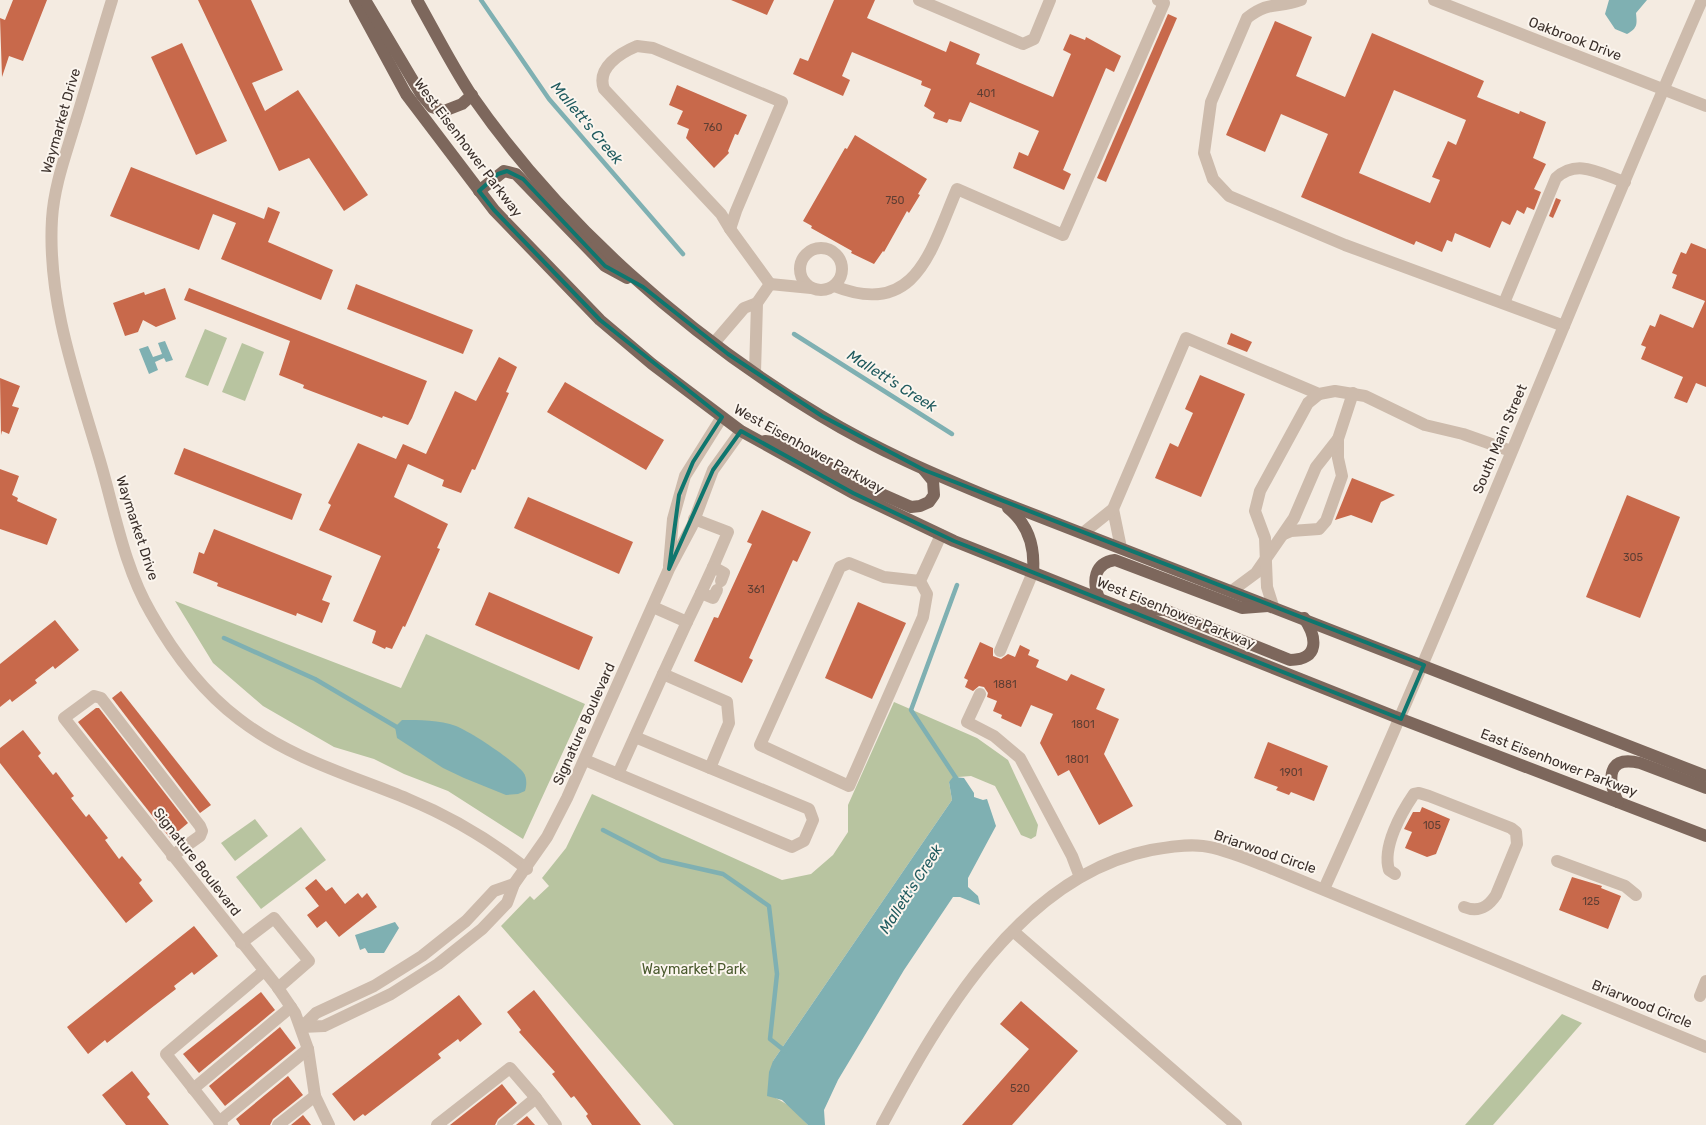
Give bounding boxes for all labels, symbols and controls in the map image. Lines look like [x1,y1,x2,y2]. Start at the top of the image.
street label: Oakbrook Drive [1526,13,1624,65]
street label: Waymarket Drive [38,66,84,176]
street label: West Eisenhower Parkway [410,75,526,221]
water label: Mallett's Creek [547,78,627,168]
house number: 401 [977,87,995,100]
house number: 760 [704,121,722,134]
house number: 750 [885,194,905,207]
water label: Mallett's Creek [844,346,940,416]
street label: South Main Street [1469,381,1531,496]
street label: West Eisenhower Parkway [731,401,887,498]
street label: Waymarket Drive [112,474,162,583]
house number: 305 [1623,551,1644,564]
street label: West Eisenhower Parkway [1094,573,1258,653]
house number: 361 [747,583,765,596]
street label: Signature Boulevard [549,660,619,788]
house number: 1881 [993,678,1017,691]
house number: 1801 [1071,718,1095,731]
street label: East Eisenhower Parkway [1478,725,1640,801]
house number: 1801 [1065,753,1089,766]
house number: 1901 [1280,766,1302,779]
street label: Signature Boulevard [150,805,244,919]
house number: 105 [1423,819,1442,832]
street label: Briarwood Circle [1212,827,1318,877]
water label: Mallett's Creek [876,841,947,937]
house number: 125 [1582,895,1600,908]
park label: Waymarket Park [642,961,747,978]
street label: Briarwood Circle [1589,976,1695,1032]
house number: 520 [1010,1082,1030,1095]

